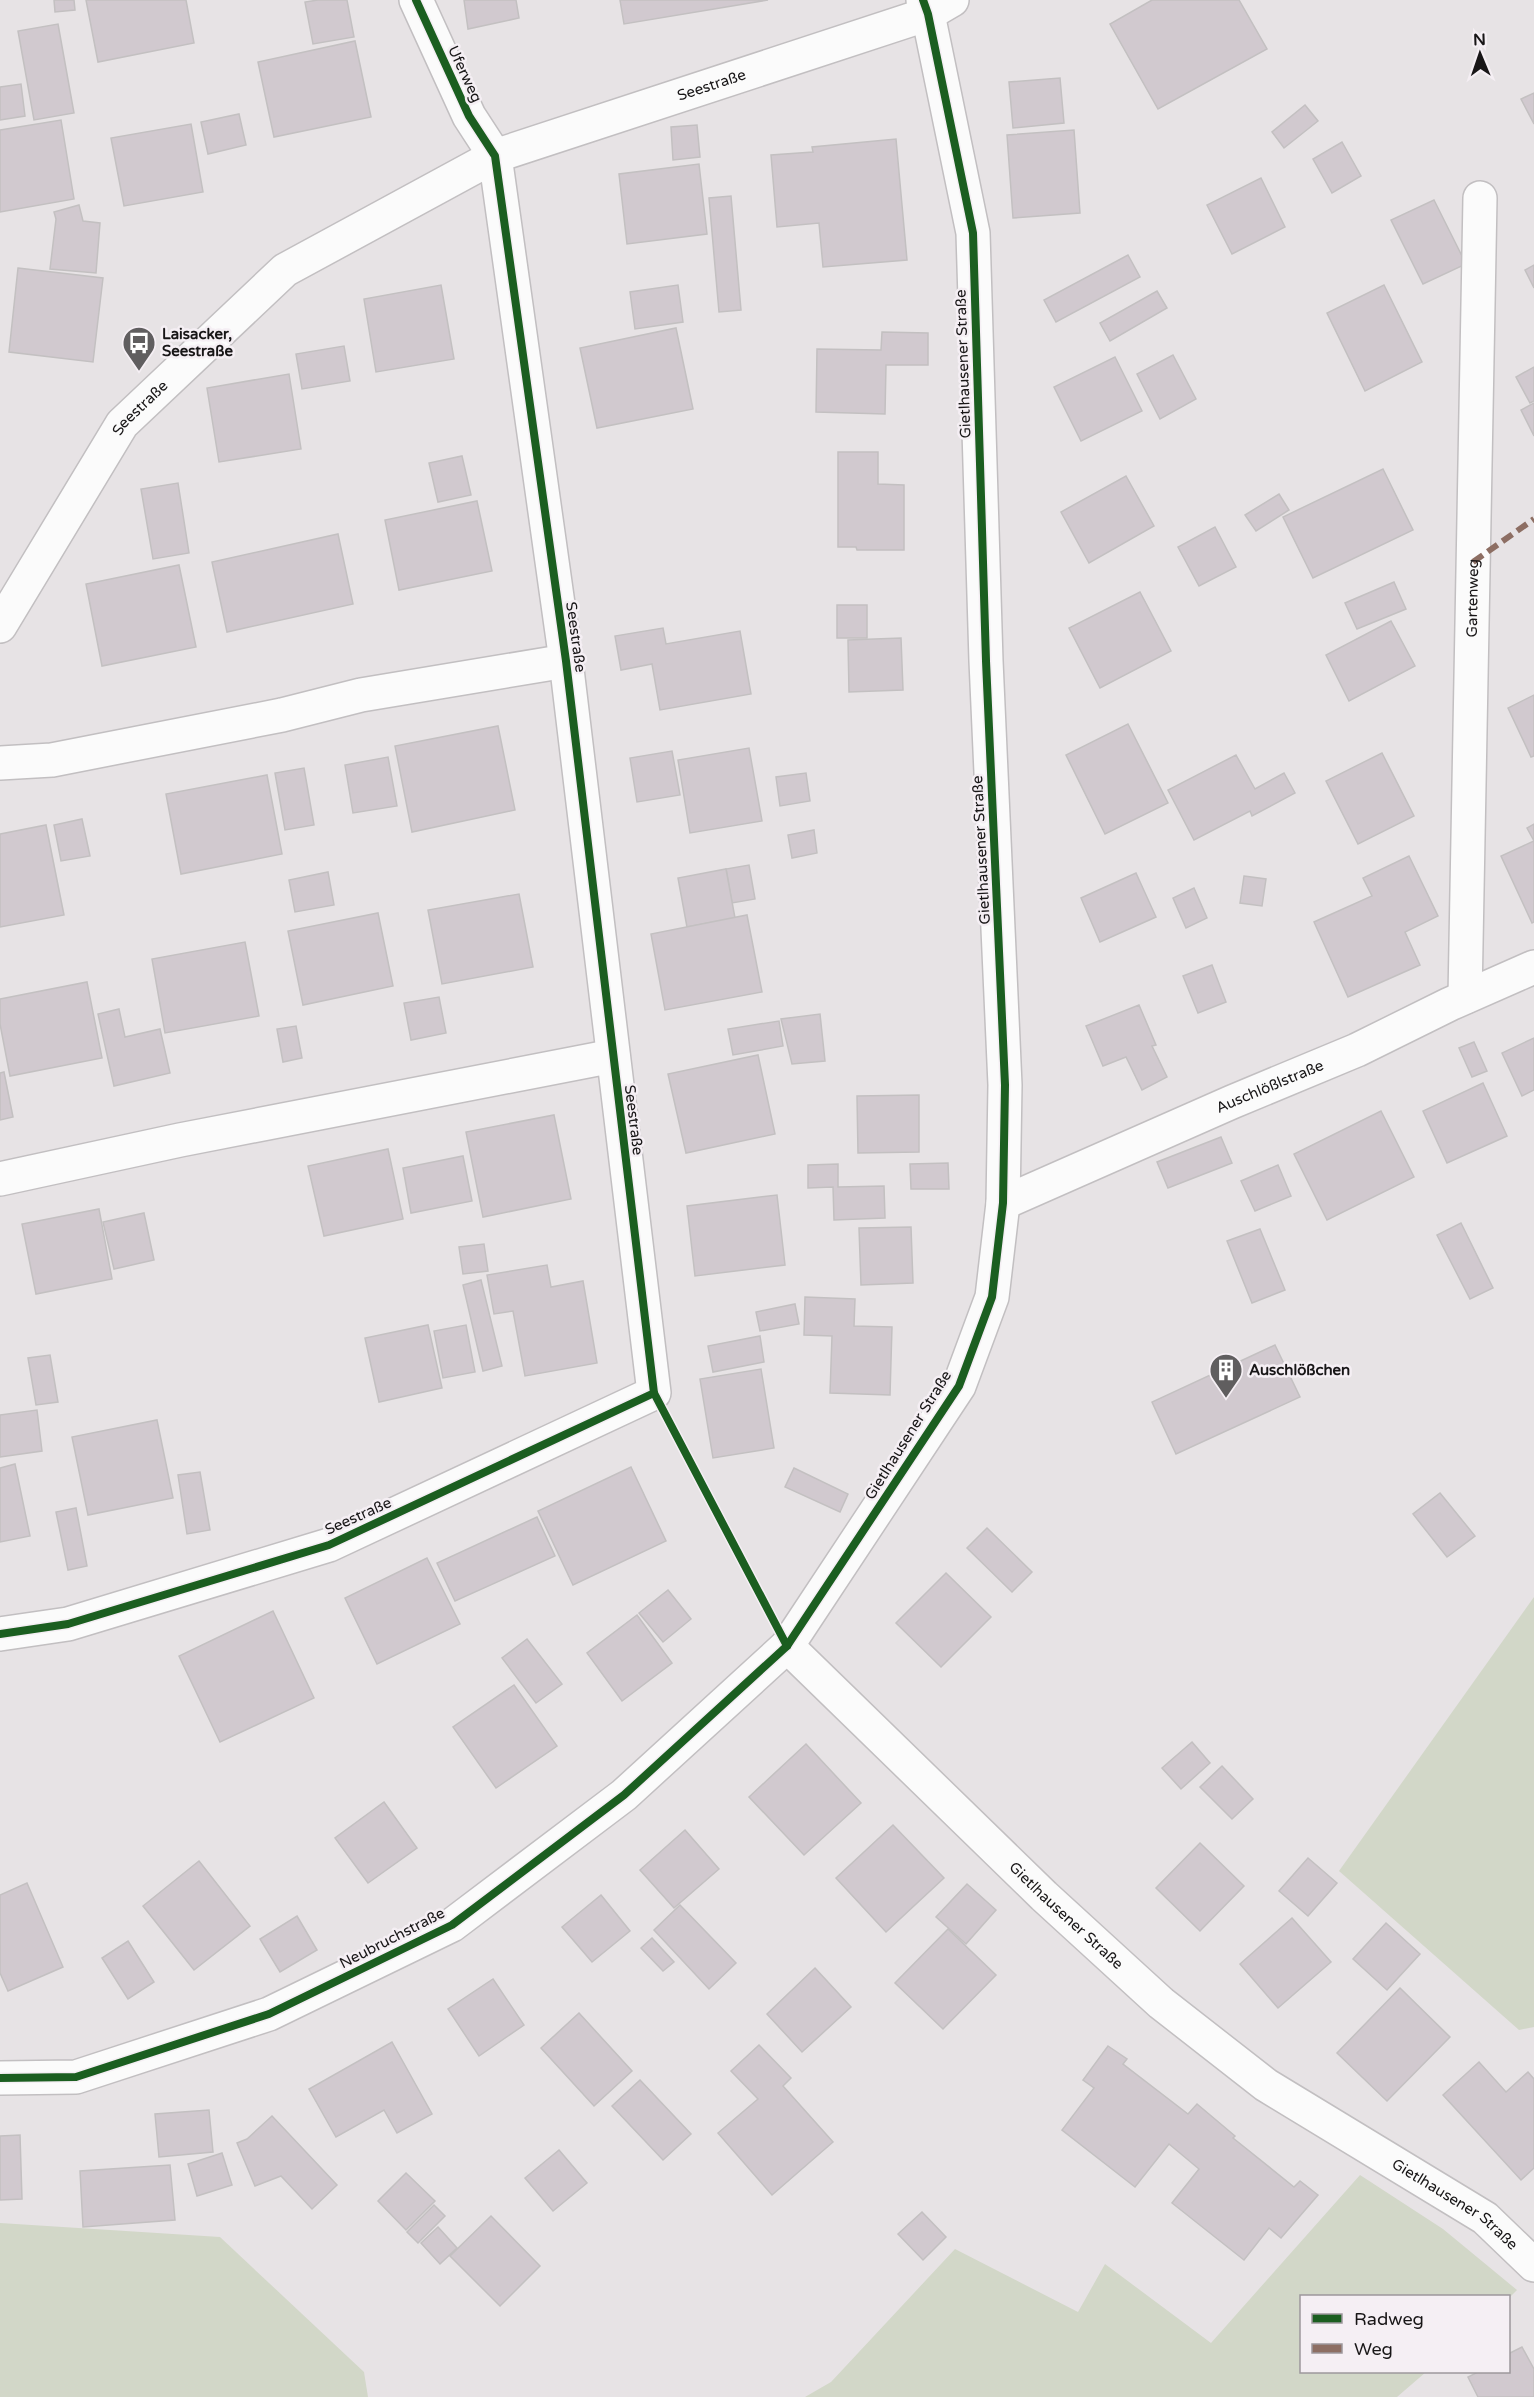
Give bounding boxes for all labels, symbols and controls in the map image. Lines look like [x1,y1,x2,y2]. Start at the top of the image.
north arrow [1450,24,1510,84]
text: N [1473,30,1486,50]
street label: Uferweg [444,43,486,105]
street label: Seestraße [675,65,748,105]
street label: Gietlhausener Straße [951,289,975,439]
bus stop icon: Laisacker, Seestraße [121,325,157,372]
place label: Laisacker, Seestraße [162,325,233,360]
street label: Seestraße [108,377,171,438]
street label: Gartenweg [1463,559,1482,637]
street label: Seestraße [562,601,590,673]
street label: Gietlhausener Straße [968,775,994,925]
street label: Auschlößlstraße [1213,1056,1326,1117]
street label: Seestraße [621,1084,647,1156]
building icon: Auschlößchen [1208,1352,1244,1399]
place label: Auschlößchen [1249,1361,1350,1379]
street label: Gietlhausener Straße [861,1367,955,1503]
street label: Seestraße [322,1493,394,1539]
street label: Gietlhausener Straße [1005,1858,1127,1973]
street label: Neubruchstraße [336,1904,448,1972]
street label: Gietlhausener Straße [1389,2155,1522,2254]
legend [1300,2295,1510,2373]
text: Radweg [1354,2308,1424,2330]
text: Weg [1354,2338,1393,2360]

